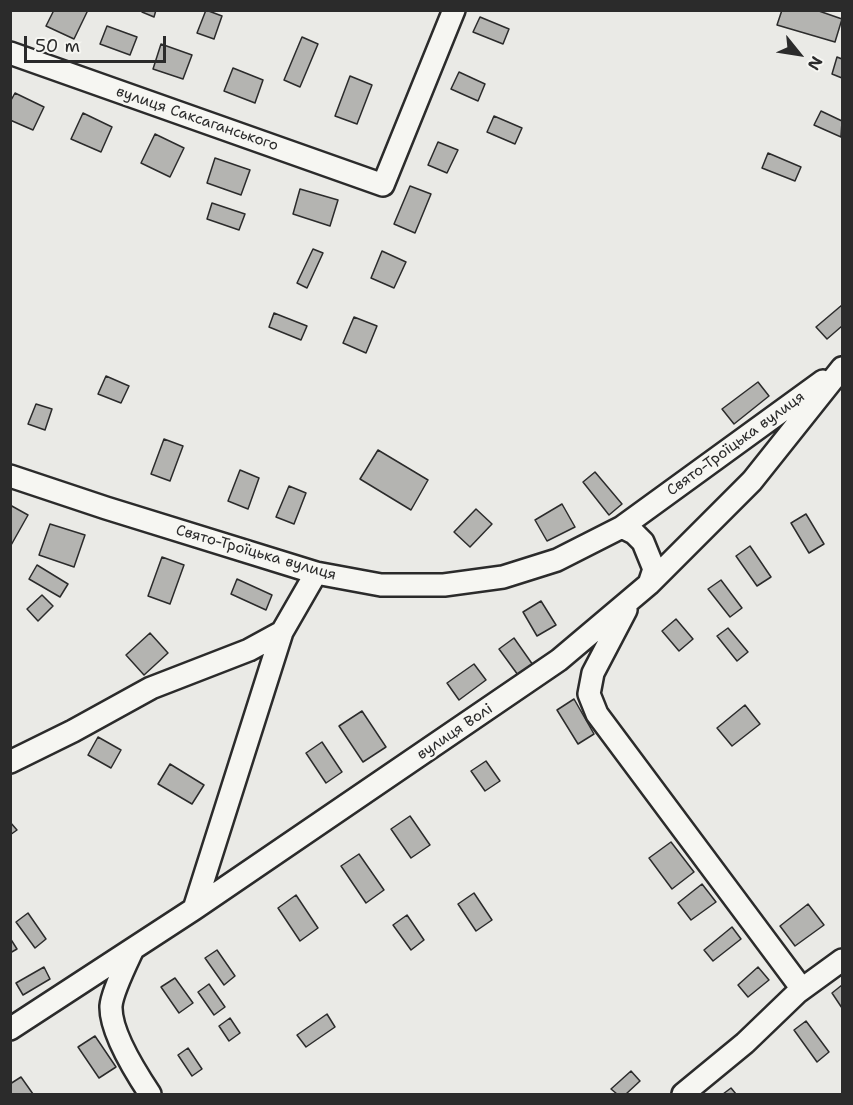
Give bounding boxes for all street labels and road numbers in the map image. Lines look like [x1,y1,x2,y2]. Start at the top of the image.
street label: вулиця Саксаганського [114,83,280,155]
street label: Свято-Троїцька вулиця [664,388,808,500]
street label: Свято-Троїцька вулиця [174,521,338,585]
street label: вулиця Волі [414,700,496,764]

